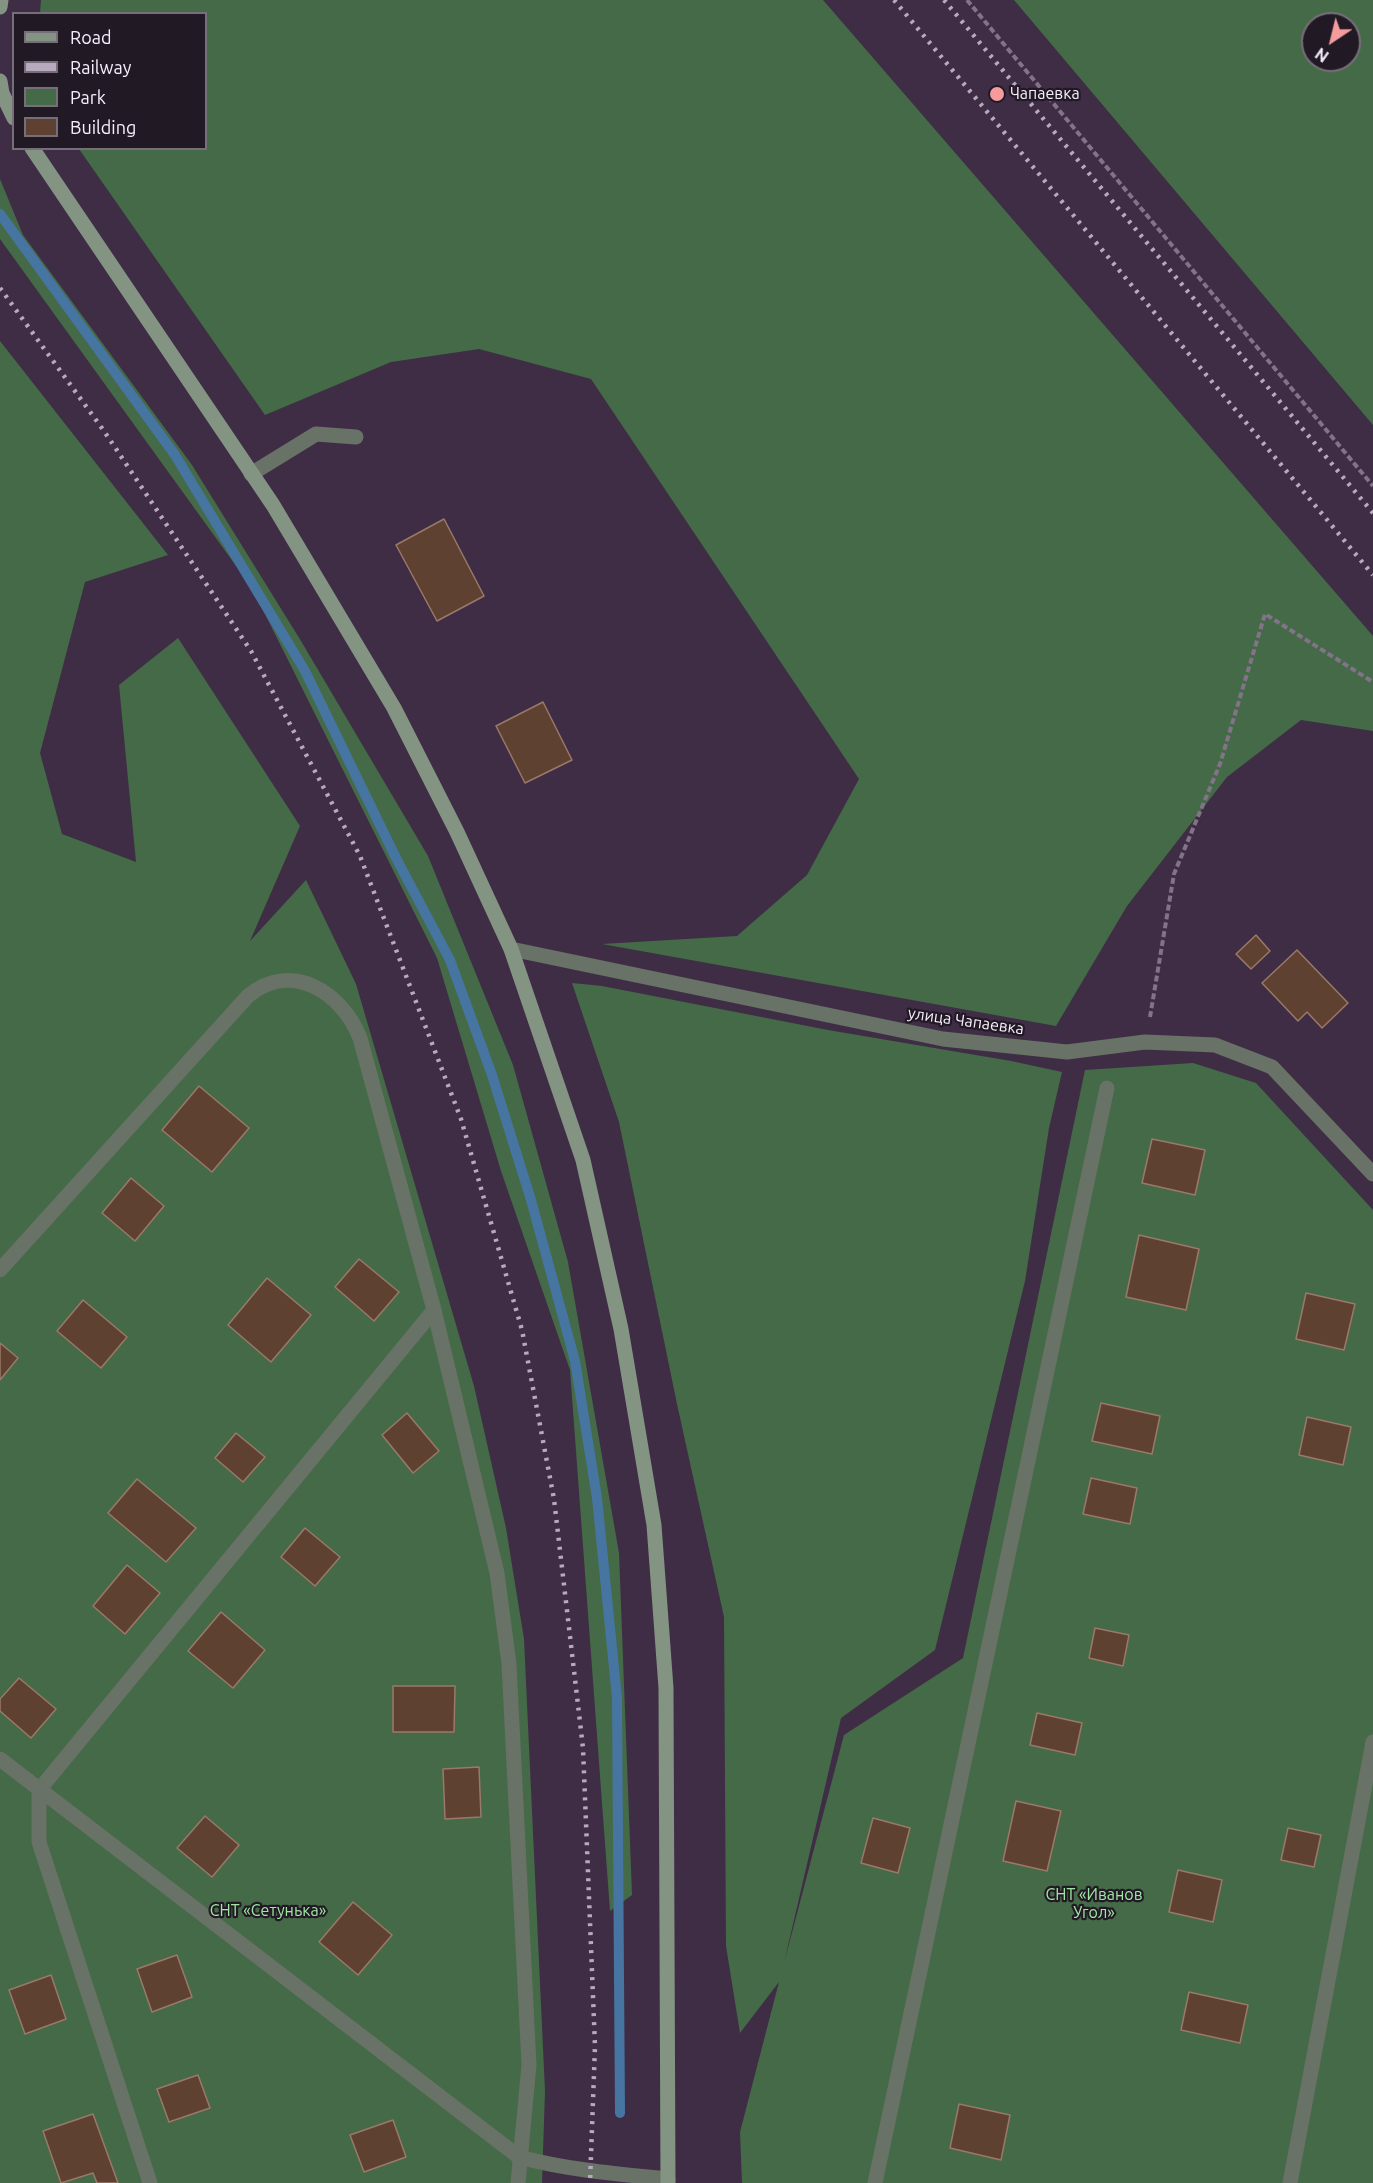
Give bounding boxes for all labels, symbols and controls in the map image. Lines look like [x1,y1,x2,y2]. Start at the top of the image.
legend [12,12,207,150]
north arrow [1301,12,1361,72]
text: Road [70,27,112,47]
text: N [1312,44,1332,66]
text: Railway [70,57,131,77]
place label: Чапаевка [1010,84,1080,104]
marker: Чапаевка [988,85,1006,103]
text: Park [70,87,106,107]
text: Building [70,117,136,137]
street label: улица Чапаевка [907,1003,1025,1039]
park label: СНТ «Иванов Угол» [1045,1885,1143,1923]
park label: СНТ «Сетунька» [210,1901,326,1921]

